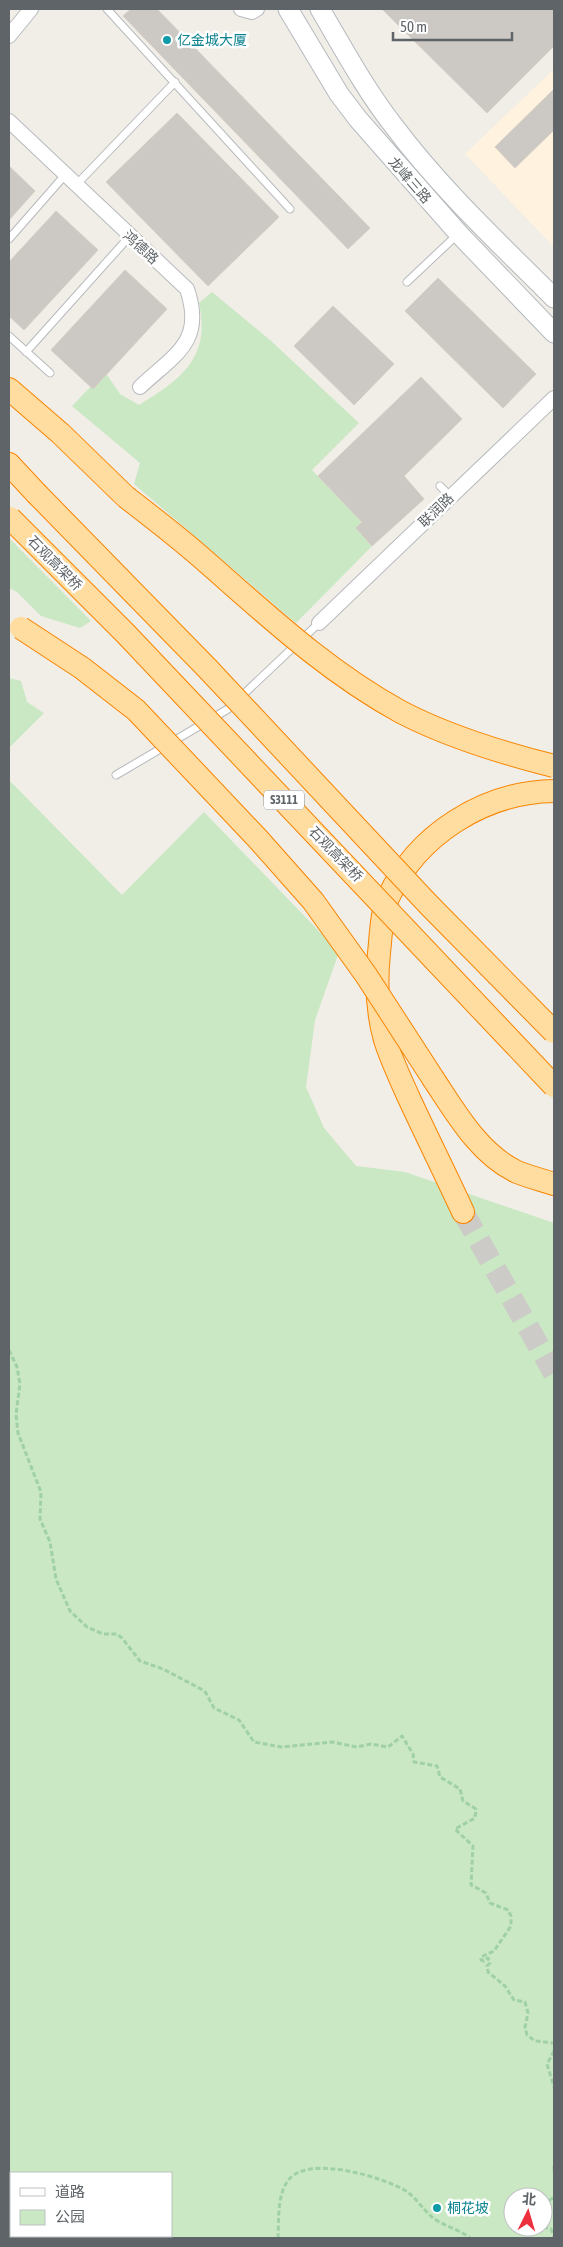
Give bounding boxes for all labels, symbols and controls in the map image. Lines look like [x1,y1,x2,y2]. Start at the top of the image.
scale bar [393,10,512,42]
text: 50 m [400,18,427,35]
place label: 亿金城大厦 [177,32,247,48]
marker: 亿金城大厦 [161,34,173,46]
street label: 龙峰三路 [386,154,434,206]
street label: 鸿德路 [120,227,162,267]
street label: 联润路 [415,490,457,530]
street label: 石观高架桥 [25,533,85,593]
road number: S3111 [264,790,304,810]
street label: 石观高架桥 [306,823,366,885]
legend [10,2172,172,2237]
text: 道路 [55,2183,85,2200]
north arrow [503,2187,553,2237]
text: 北 [521,2190,537,2208]
place label: 桐花坡 [447,2200,489,2216]
marker: 桐花坡 [431,2202,443,2214]
text: 公园 [55,2208,85,2225]

